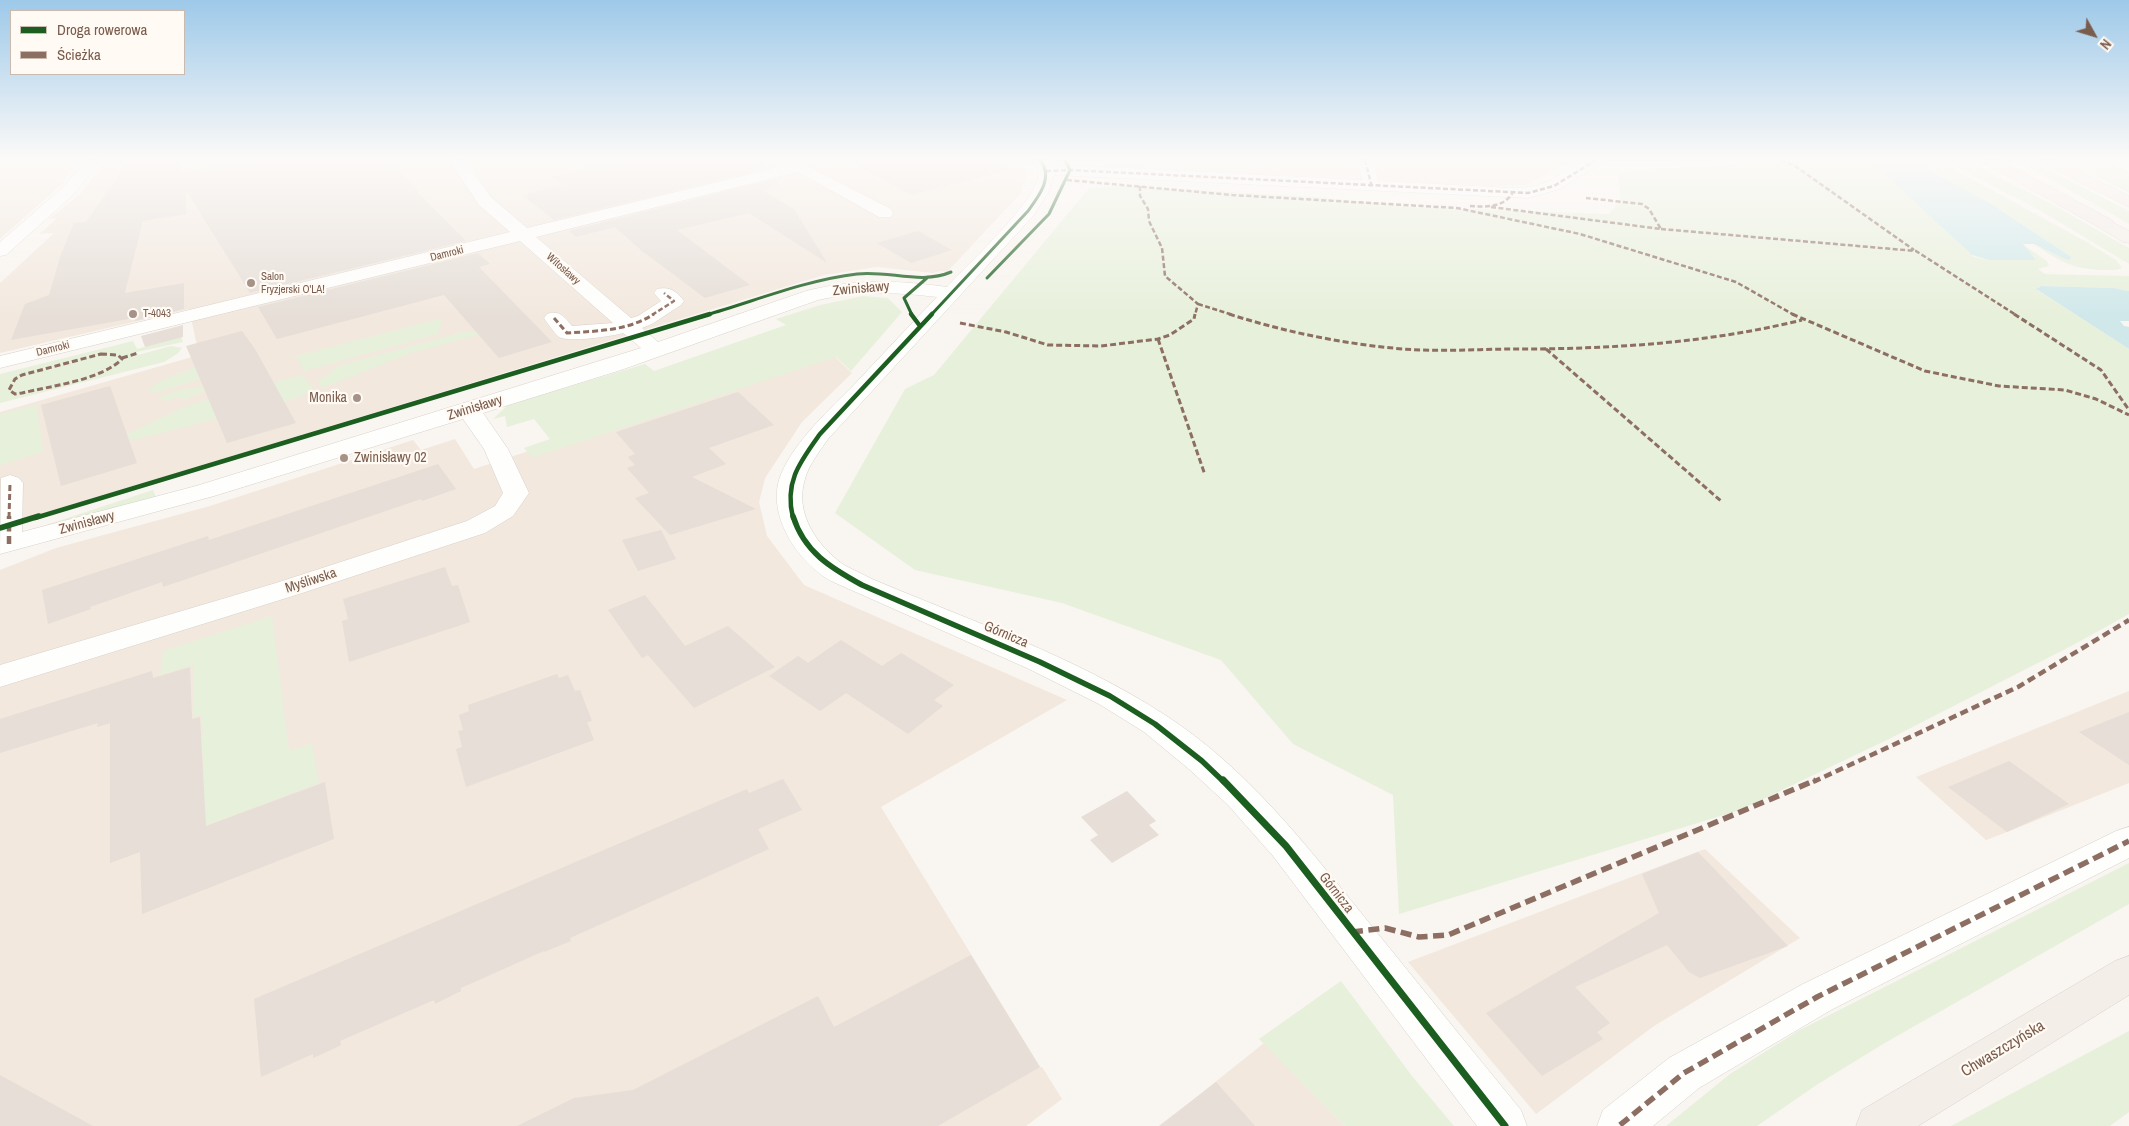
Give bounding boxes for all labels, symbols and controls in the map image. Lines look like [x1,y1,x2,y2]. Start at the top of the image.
legend [10,10,185,75]
north arrow [2069,10,2119,60]
text: Droga rowerowa [57,19,147,40]
text: N [2096,36,2115,53]
text: Ścieżka [57,44,101,65]
street label: Damroki [429,243,465,265]
street label: Witosławy [543,250,583,288]
place label: Salon Fryzjerski O'LA! [261,270,325,296]
marker: Salon Fryzjerski O'LA! [245,277,257,289]
street label: Zwinisławy [832,278,890,300]
place label: T-4043 [143,307,171,321]
marker: T-4043 [127,308,139,320]
street label: Damroki [35,338,71,360]
place label: Monika [309,390,347,406]
marker: Monika [351,392,363,404]
street label: Zwinisławy [445,392,505,424]
place label: Zwinisławy 02 [354,450,427,466]
marker: Zwinisławy 02 [338,452,350,464]
street label: Zwinisławy [57,508,117,538]
street label: Myśliwska [283,565,339,597]
street label: Górnicza [981,618,1031,652]
street label: Górnicza [1315,869,1357,917]
street label: Chwaszczyńska [1958,1017,2048,1081]

